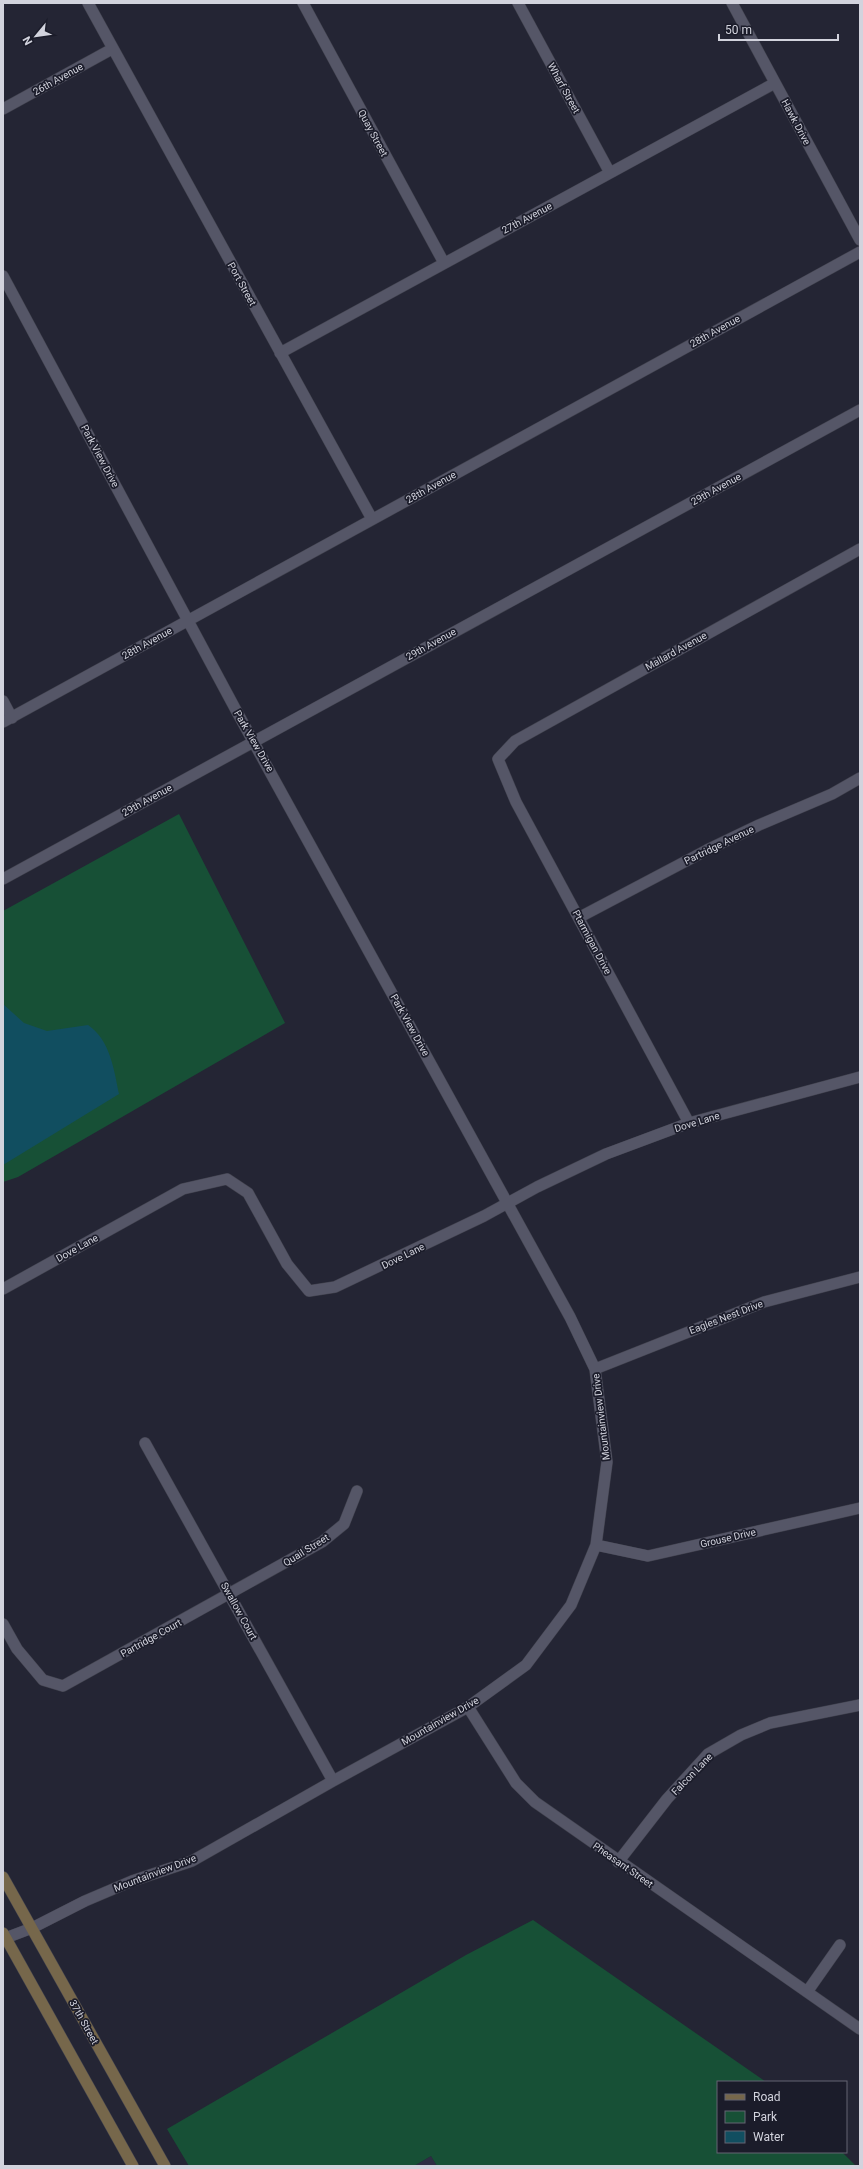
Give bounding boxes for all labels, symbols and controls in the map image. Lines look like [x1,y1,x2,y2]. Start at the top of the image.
north arrow [16,16,56,56]
scale bar [719,16,838,42]
text: 50 m [725,23,752,37]
text: N [20,34,35,47]
street label: 26th Avenue [31,61,85,97]
street label: Wharf Street [546,61,582,115]
street label: Hawk Drive [779,97,813,147]
street label: Quay Street [356,108,390,158]
street label: 27th Avenue [500,200,554,236]
street label: Port Street [226,260,258,308]
street label: 28th Avenue [688,313,742,349]
street label: Park View Drive [79,423,121,489]
street label: 28th Avenue [404,469,458,505]
street label: 29th Avenue [689,471,743,507]
street label: 28th Avenue [120,625,174,661]
street label: 29th Avenue [404,626,458,662]
street label: Mallard Avenue [643,630,709,672]
street label: Park View Drive [232,708,276,774]
street label: 29th Avenue [120,782,174,818]
street label: Partridge Avenue [682,823,756,867]
street label: Ptarmigan Drive [570,908,614,976]
street label: Park View Drive [388,992,432,1058]
street label: Dove Lane [673,1110,721,1134]
street label: Dove Lane [54,1232,100,1264]
street label: Dove Lane [380,1241,426,1271]
street label: Eagles Nest Drive [688,1298,764,1336]
street label: Mountainview Drive [590,1373,612,1461]
street label: Grouse Drive [699,1526,757,1550]
street label: Quail Street [281,1532,331,1568]
street label: Swallow Court [219,1580,259,1642]
street label: Partridge Court [119,1617,183,1659]
street label: Mountainview Drive [399,1694,481,1748]
street label: Falcon Lane [669,1751,715,1797]
street label: Pheasant Street [591,1840,655,1890]
street label: Mountainview Drive [112,1852,198,1894]
street label: 37th Street [67,1998,101,2046]
legend [717,2081,847,2153]
text: Road [753,2090,781,2104]
text: Park [753,2110,778,2124]
text: Water [753,2130,784,2144]

